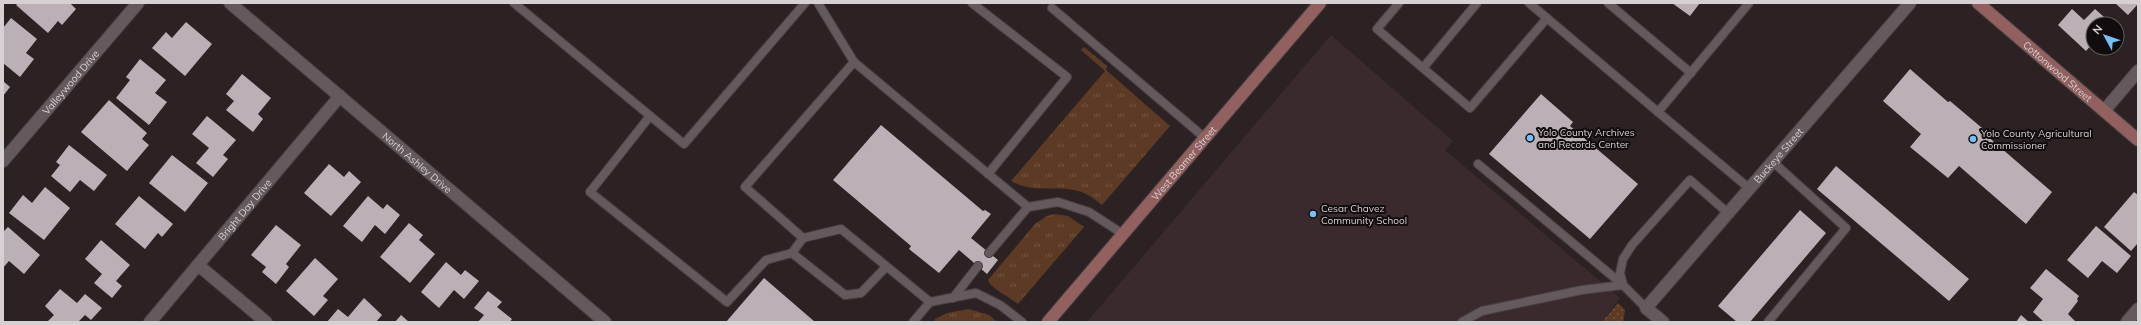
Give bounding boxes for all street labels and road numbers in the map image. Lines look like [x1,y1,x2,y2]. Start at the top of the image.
street label: Cottonwood Street [2021,38,2095,105]
street label: Valleywood Drive [39,47,102,117]
street label: West Beamer Street [1148,123,1219,203]
street label: Buckeye Street [1751,125,1806,186]
street label: North Ashley Drive [380,129,455,196]
street label: Bright Day Drive [215,176,274,243]

